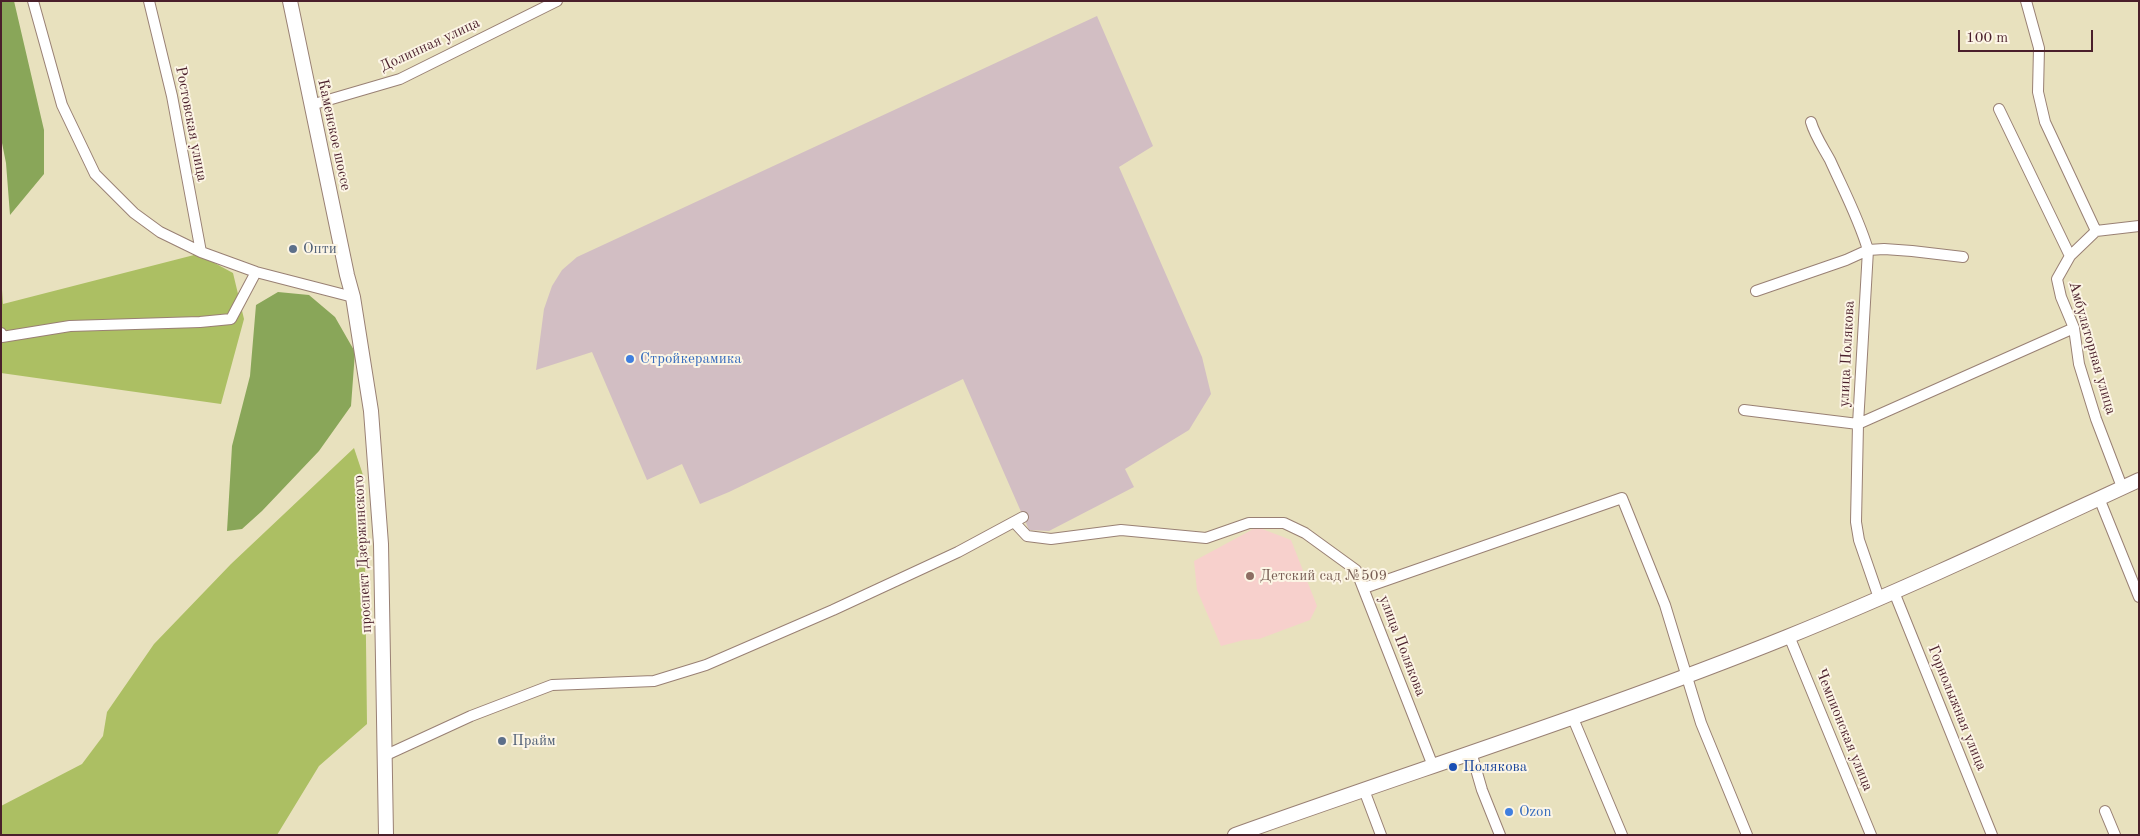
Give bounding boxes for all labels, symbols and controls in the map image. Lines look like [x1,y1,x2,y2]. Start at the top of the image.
street label: Долинная улица [377,14,483,76]
scale bar [1960,20,2095,52]
text: 100 m [1966,31,2008,46]
street label: Ростовская улица [171,65,211,183]
street label: Каменское шоссе [313,78,355,192]
place label: Опти [303,240,337,258]
marker: Опти [287,243,299,255]
street label: Амбулаторная улица [2064,279,2120,417]
street label: улица Полякова [1835,300,1859,408]
place label: Стройкерамика [640,350,742,368]
marker: Стройкерамика [624,353,636,365]
street label: проспект Дзержинского [350,475,376,633]
place label: Детский сад №509 [1260,567,1387,585]
marker: Детский сад №509 [1244,570,1256,582]
street label: улица Полякова [1374,593,1430,699]
street label: Горнолыжная улица [1924,643,1990,773]
street label: Чемпионская улица [1811,666,1877,794]
place label: Прайм [512,732,556,750]
marker: Прайм [496,735,508,747]
place label: Полякова [1463,758,1527,776]
marker: Полякова [1447,761,1459,773]
place label: Ozon [1519,803,1552,821]
marker: Ozon [1503,806,1515,818]

